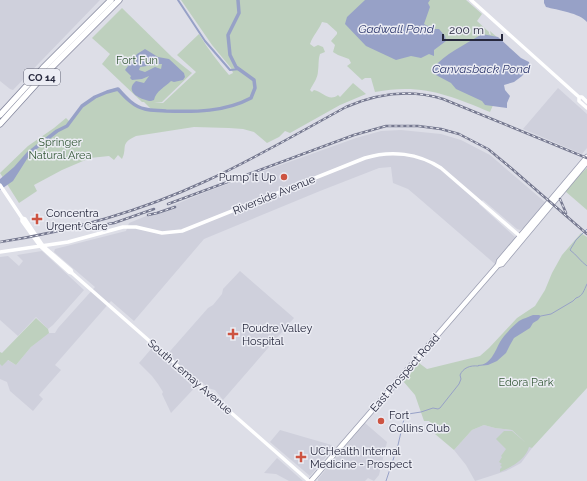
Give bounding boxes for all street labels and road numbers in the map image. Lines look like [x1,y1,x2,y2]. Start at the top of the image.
road number: CO 14 [24,69,60,85]
street label: Riverside Avenue [231,172,318,217]
street label: East Prospect Road [368,331,442,415]
street label: South Lemay Avenue [145,337,235,418]

